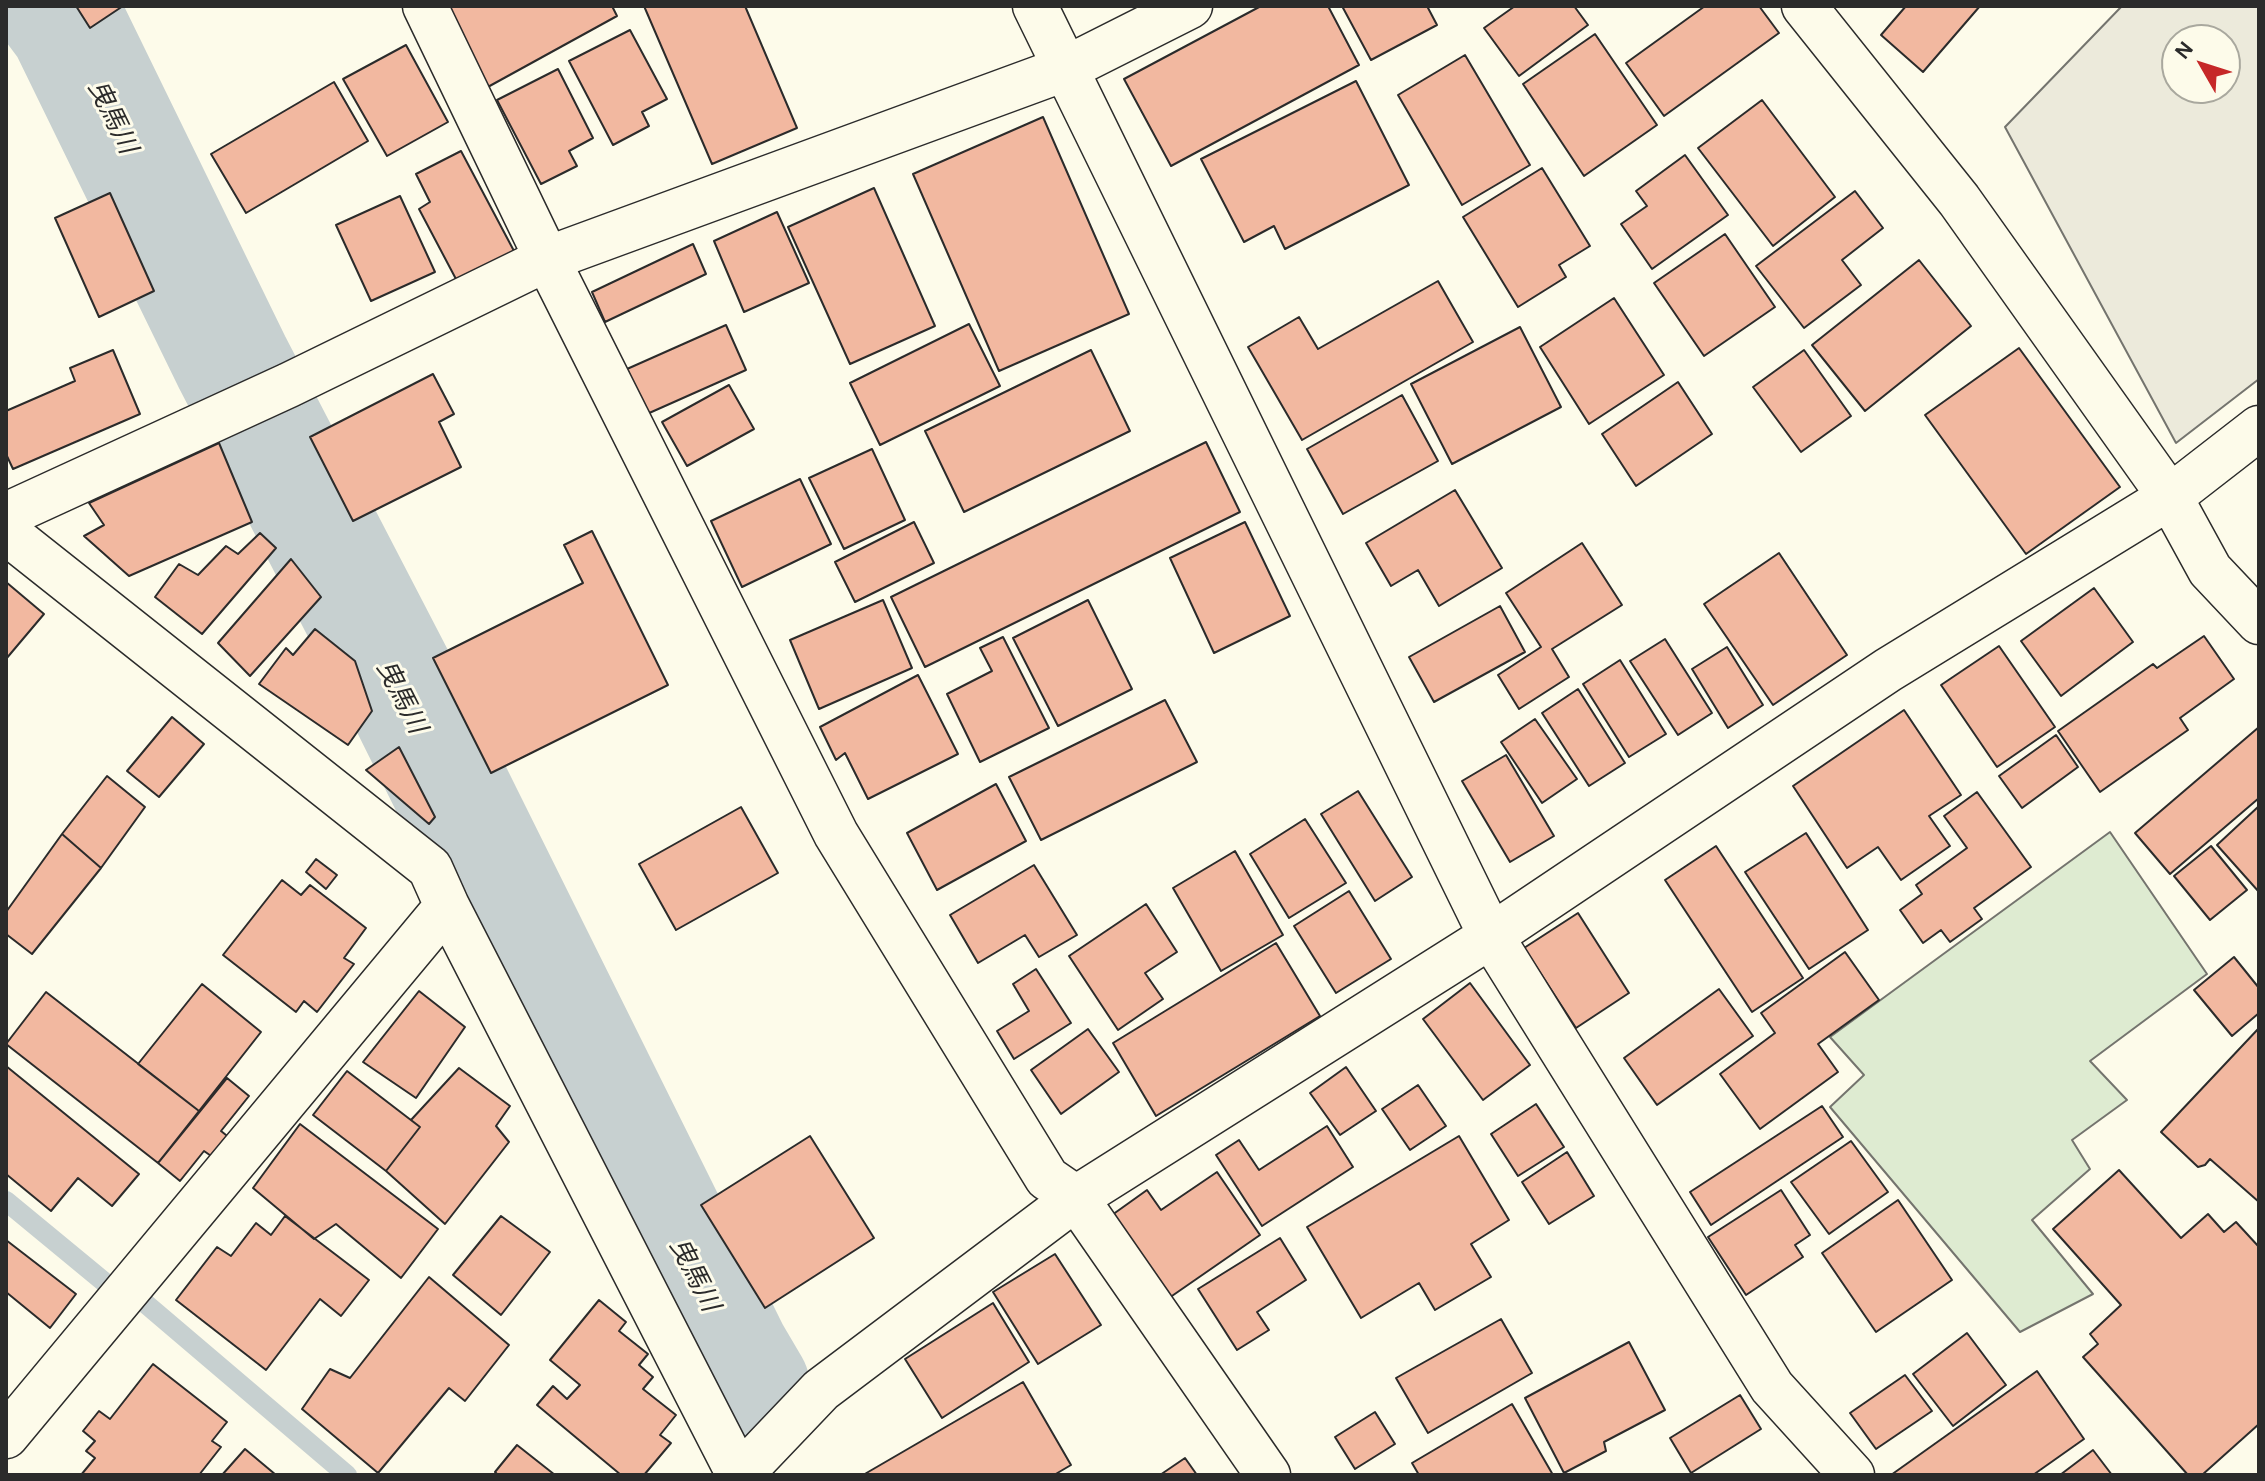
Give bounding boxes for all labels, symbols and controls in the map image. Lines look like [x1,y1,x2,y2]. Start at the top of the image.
north arrow [2161,24,2241,104]
text: N [2169,36,2199,64]
water label: 曳馬川 [81,75,143,159]
water label: 曳馬川 [369,655,433,739]
water label: 曳馬川 [662,1233,726,1317]

